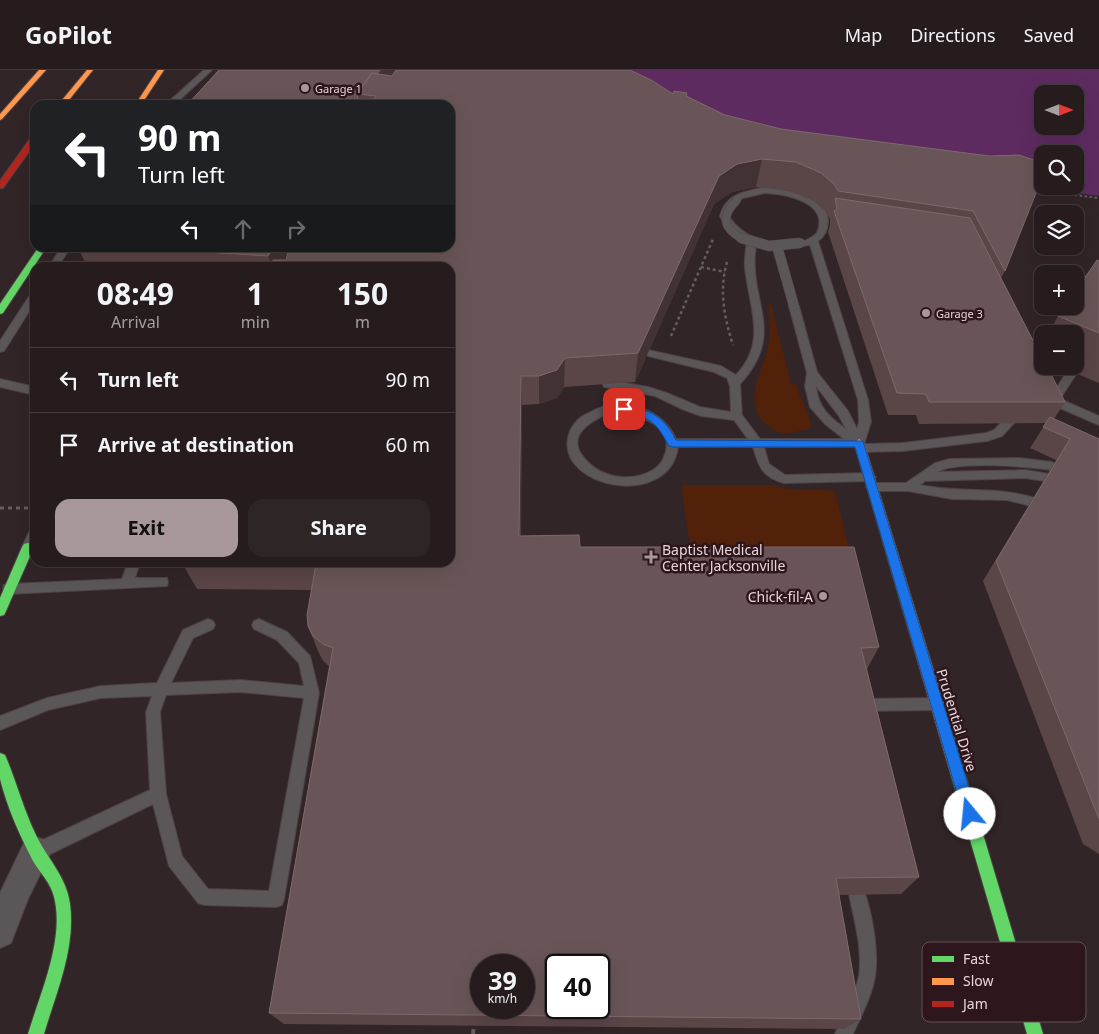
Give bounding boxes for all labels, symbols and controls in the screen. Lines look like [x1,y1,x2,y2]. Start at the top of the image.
text: GoPilot [25,18,112,51]
text: Map [845,23,882,47]
text: Directions [910,23,996,47]
text: Saved [1024,23,1074,47]
place label: Garage 1 [315,81,362,96]
marker: Garage 1 [299,82,311,94]
north arrow [1034,85,1084,135]
map controls [1034,85,1084,375]
text: 90 m [138,114,221,161]
icon: left [55,120,120,185]
button: search [1034,145,1084,195]
text: Turn left [138,159,225,189]
button: layers [1034,205,1084,255]
icon: left [176,215,204,243]
icon: ahead [229,215,257,243]
icon: right [282,215,310,243]
button: + [1034,265,1084,315]
text: 08:49 [97,273,174,314]
text: 1 [247,273,264,314]
text: 150 [337,273,388,314]
place label: Garage 3 [936,306,983,321]
marker: Garage 3 [920,307,932,319]
text: Arrival [111,311,160,333]
text: min [241,311,270,333]
text: m [355,311,370,333]
button: − [1034,325,1084,375]
icon: left [55,366,83,394]
text: Turn left [98,367,179,393]
text: 90 m [386,367,430,393]
pin [603,388,645,430]
icon: arrive [610,395,638,423]
icon: arrive [55,431,83,459]
text: Arrive at destination [98,432,294,458]
text: 60 m [386,432,430,458]
button: Exit [55,499,238,557]
button: Share [248,499,430,557]
place label: Baptist Medical Center Jacksonville [662,540,785,575]
marker: Baptist Medical Center Jacksonville [644,550,658,564]
place label: Chick-fil-A [748,587,813,606]
marker: Chick-fil-A [817,590,829,602]
street label: Prudential Drive [932,666,982,774]
position arrow [943,787,995,839]
legend [922,942,1086,1022]
text: Fast [963,949,990,968]
speed limit sign: 40 [545,954,610,1019]
text: 39 [488,963,517,997]
text: Slow [963,971,994,990]
text: km/h [488,990,517,1007]
text: Jam [961,994,988,1013]

